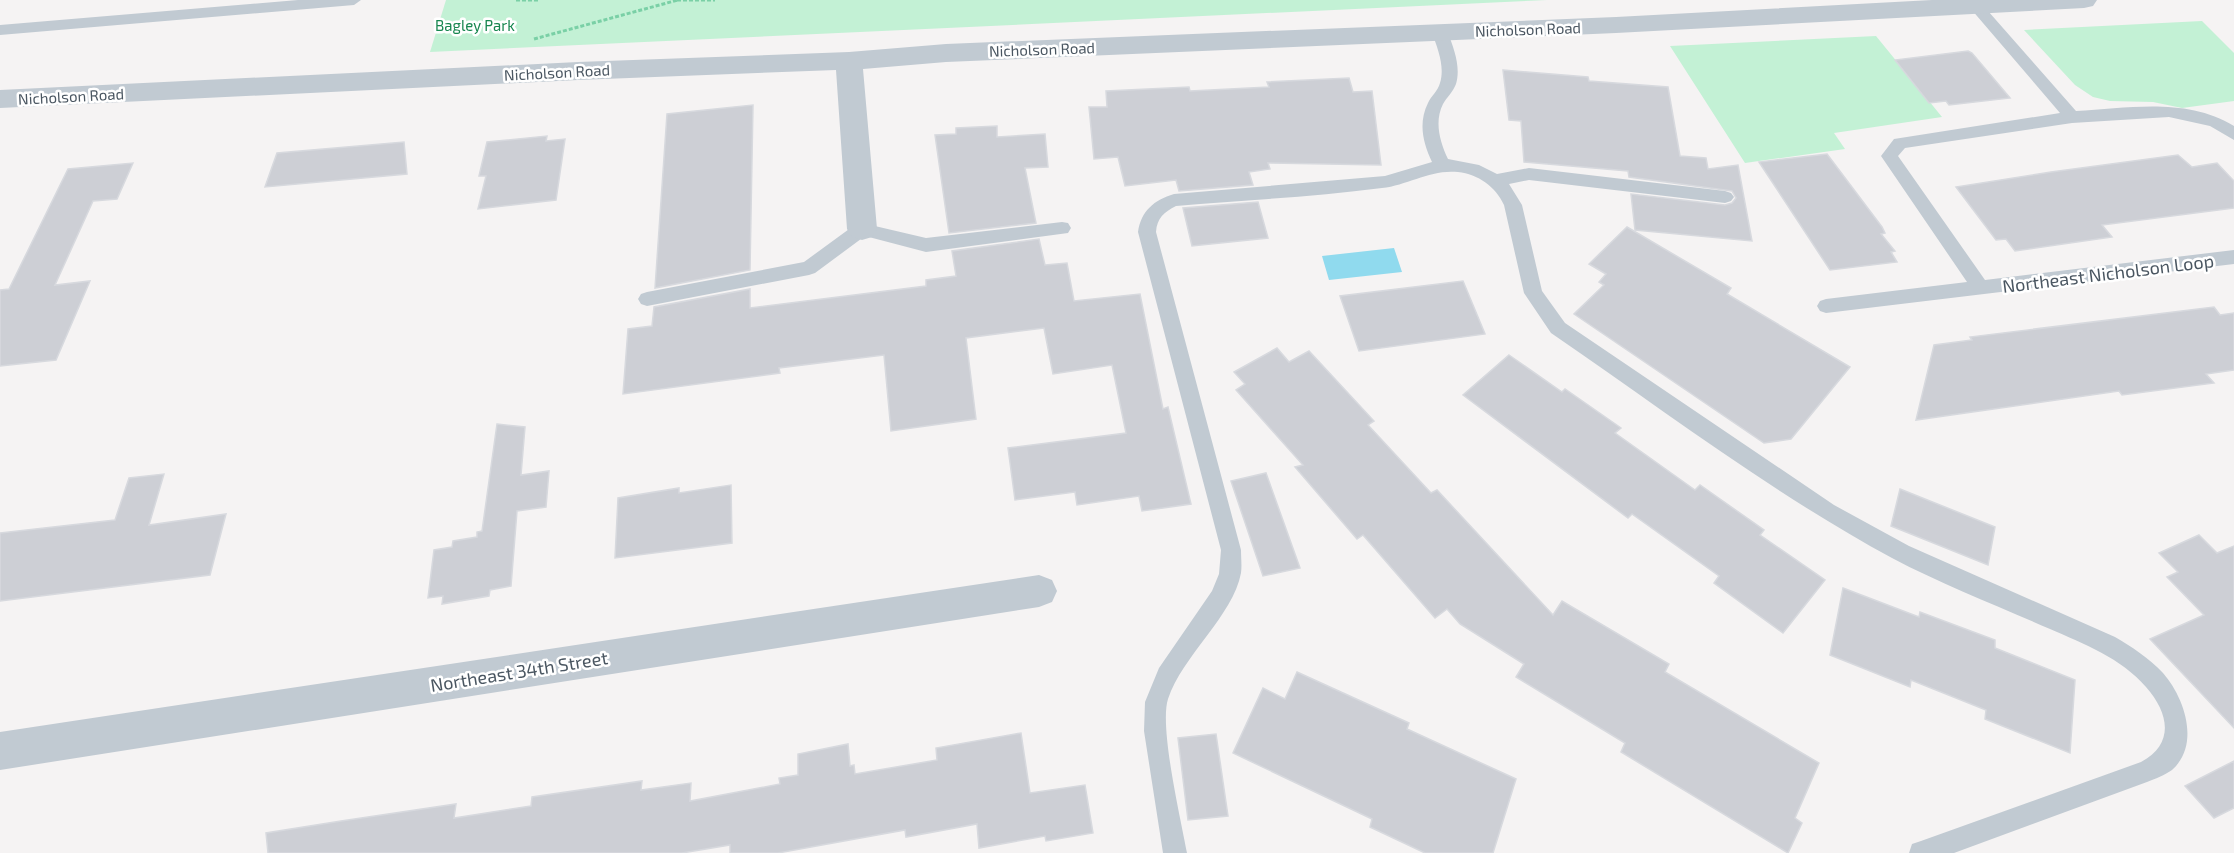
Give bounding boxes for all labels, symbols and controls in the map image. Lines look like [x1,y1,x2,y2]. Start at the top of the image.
park label: Bagley Park [435,16,515,34]
street label: Nicholson Road [1475,18,1581,40]
street label: Nicholson Road [989,38,1095,60]
street label: Nicholson Road [504,60,610,84]
street label: Nicholson Road [18,84,124,108]
street label: Northeast Nicholson Loop [2001,249,2215,297]
street label: Northeast 34th Street [429,646,609,696]

